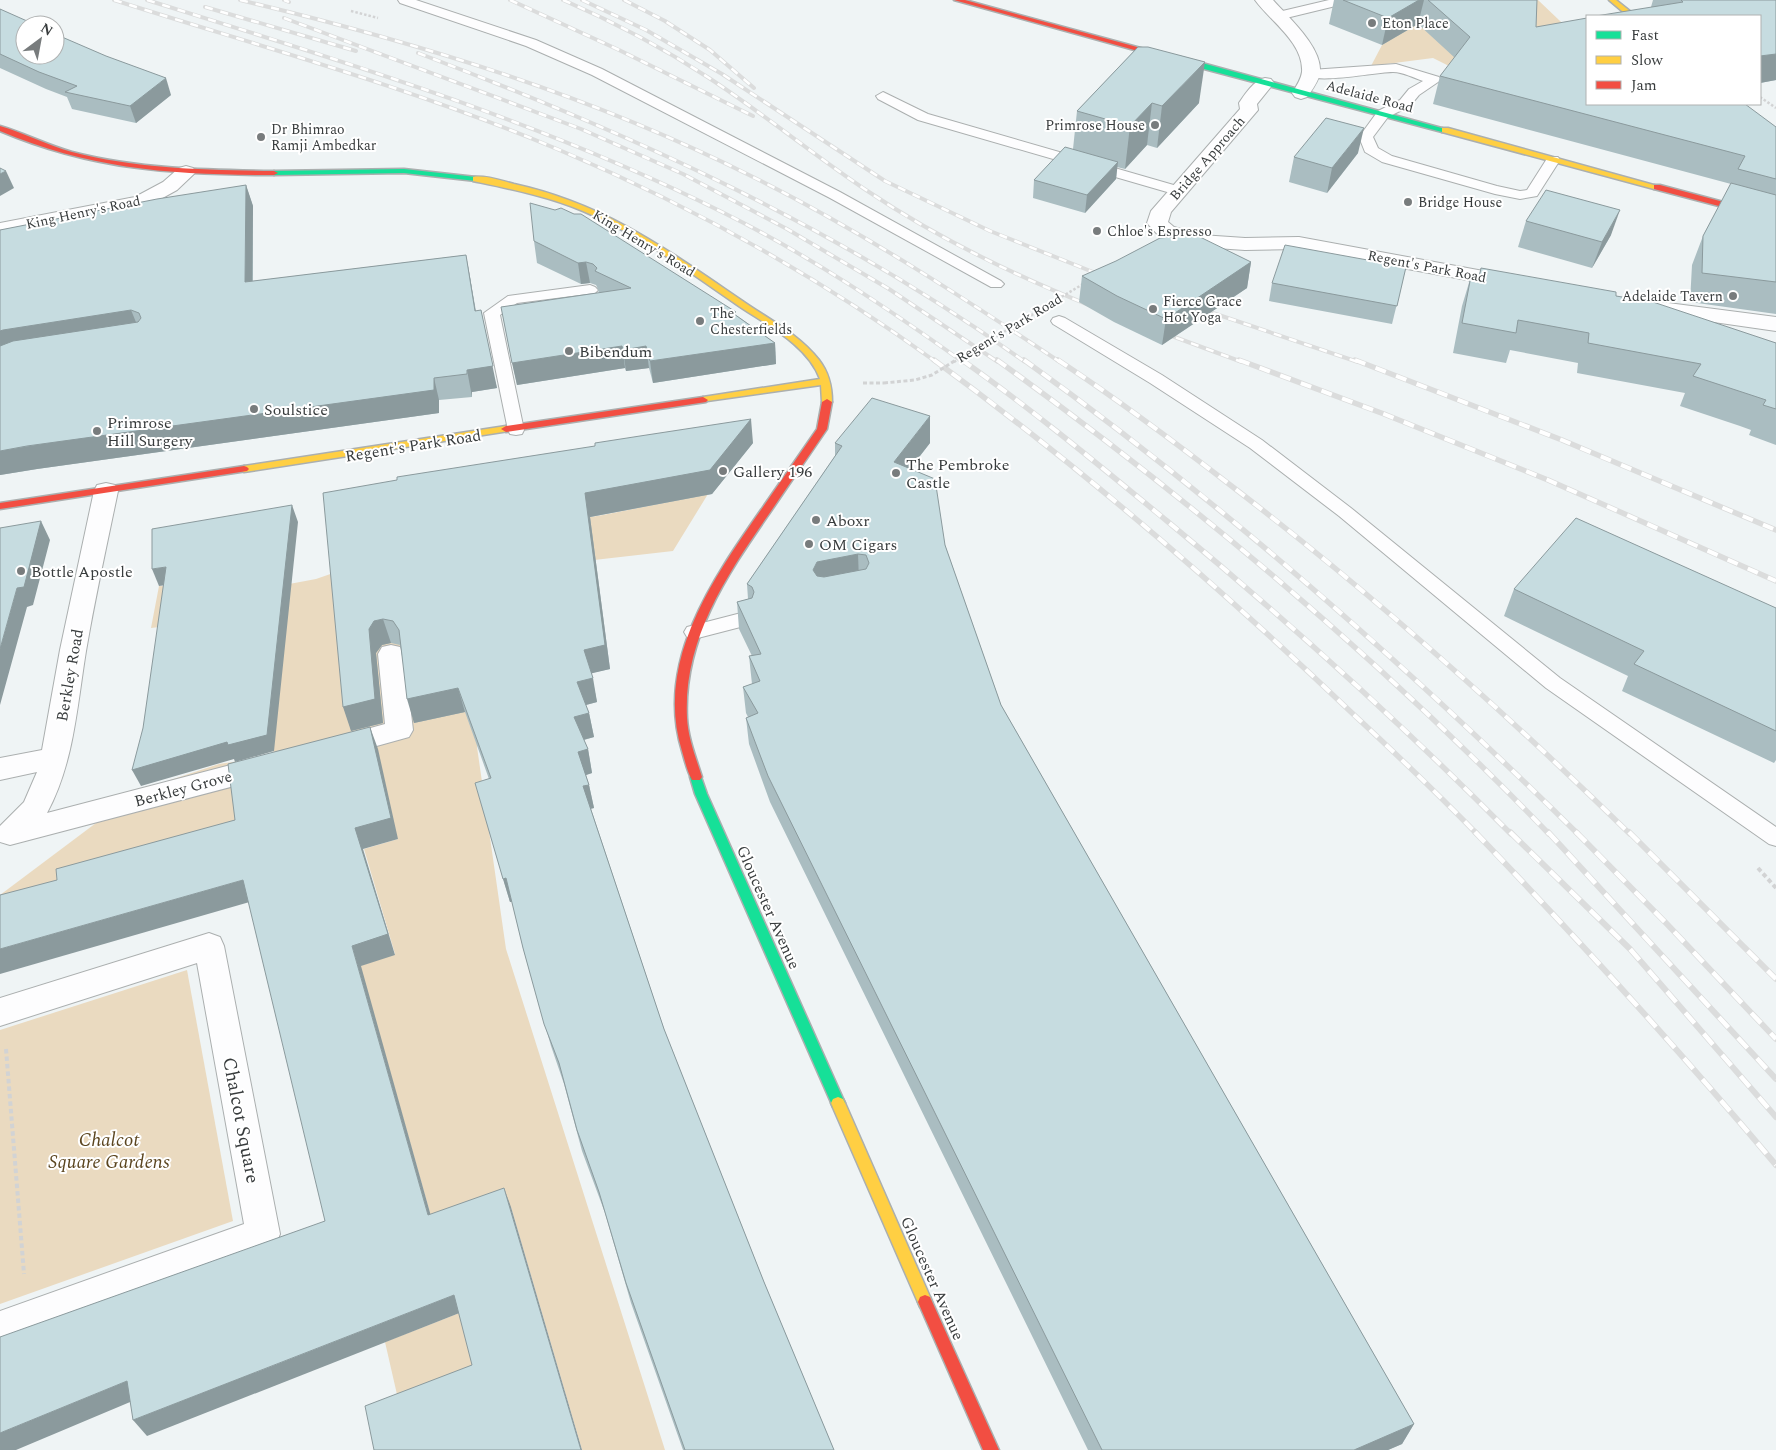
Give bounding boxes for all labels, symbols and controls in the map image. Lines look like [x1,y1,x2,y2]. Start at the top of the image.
place label: Eton Place [1382,13,1449,34]
north arrow [15,15,65,65]
legend [1586,15,1761,105]
text: N [36,17,57,41]
marker: Eton Place [1366,17,1378,29]
text: Fast [1631,24,1659,47]
text: Slow [1631,49,1663,72]
text: Jam [1631,74,1657,97]
street label: Adelaide Road [1324,75,1416,118]
street label: Bridge Approach [1165,111,1250,205]
place label: Primrose House [1045,115,1145,136]
place label: Dr Bhimrao Ramji Ambedkar [271,119,377,156]
marker: Primrose House [1149,119,1161,131]
marker: Dr Bhimrao Ramji Ambedkar [255,131,267,143]
street label: King Henry's Road [24,190,143,235]
place label: Bridge House [1418,192,1503,213]
marker: Bridge House [1402,196,1414,208]
street label: King Henry's Road [588,204,699,283]
place label: Chloe's Espresso [1107,221,1212,242]
marker: Chloe's Espresso [1091,225,1103,237]
street label: Regent's Park Road [1366,245,1488,288]
place label: Adelaide Tavern [1622,286,1723,307]
street label: Regent's Park Road [952,288,1066,368]
marker: Adelaide Tavern [1727,290,1739,302]
place label: Fierce Grace Hot Yoga [1163,291,1242,328]
place label: The Chesterfields [710,303,792,340]
marker: Fierce Grace Hot Yoga [1147,303,1159,315]
marker: The Chesterfields [694,315,706,327]
place label: Bibendum [579,340,653,364]
marker: Bibendum [563,345,575,357]
place label: Soulstice [264,398,328,422]
marker: Soulstice [248,403,260,415]
place label: Primrose Hill Surgery [107,411,194,453]
street label: Regent's Park Road [343,423,483,469]
marker: Primrose Hill Surgery [91,425,103,437]
place label: The Pembroke Castle [906,453,1009,495]
place label: Gallery 196 [733,460,812,484]
marker: Gallery 196 [717,465,729,477]
marker: The Pembroke Castle [890,467,902,479]
place label: Aboxr [826,509,870,533]
marker: Aboxr [810,514,822,526]
place label: OM Cigars [819,533,897,557]
marker: OM Cigars [803,538,815,550]
place label: Bottle Apostle [31,560,133,584]
marker: Bottle Apostle [15,565,27,577]
street label: Berkley Road [50,627,90,723]
street label: Berkley Grove [132,764,235,814]
street label: Gloucester Avenue [730,842,806,973]
street label: Chalcot Square [214,1055,267,1186]
park label: Chalcot Square Gardens [48,1126,170,1177]
street label: Gloucester Avenue [894,1213,970,1344]

